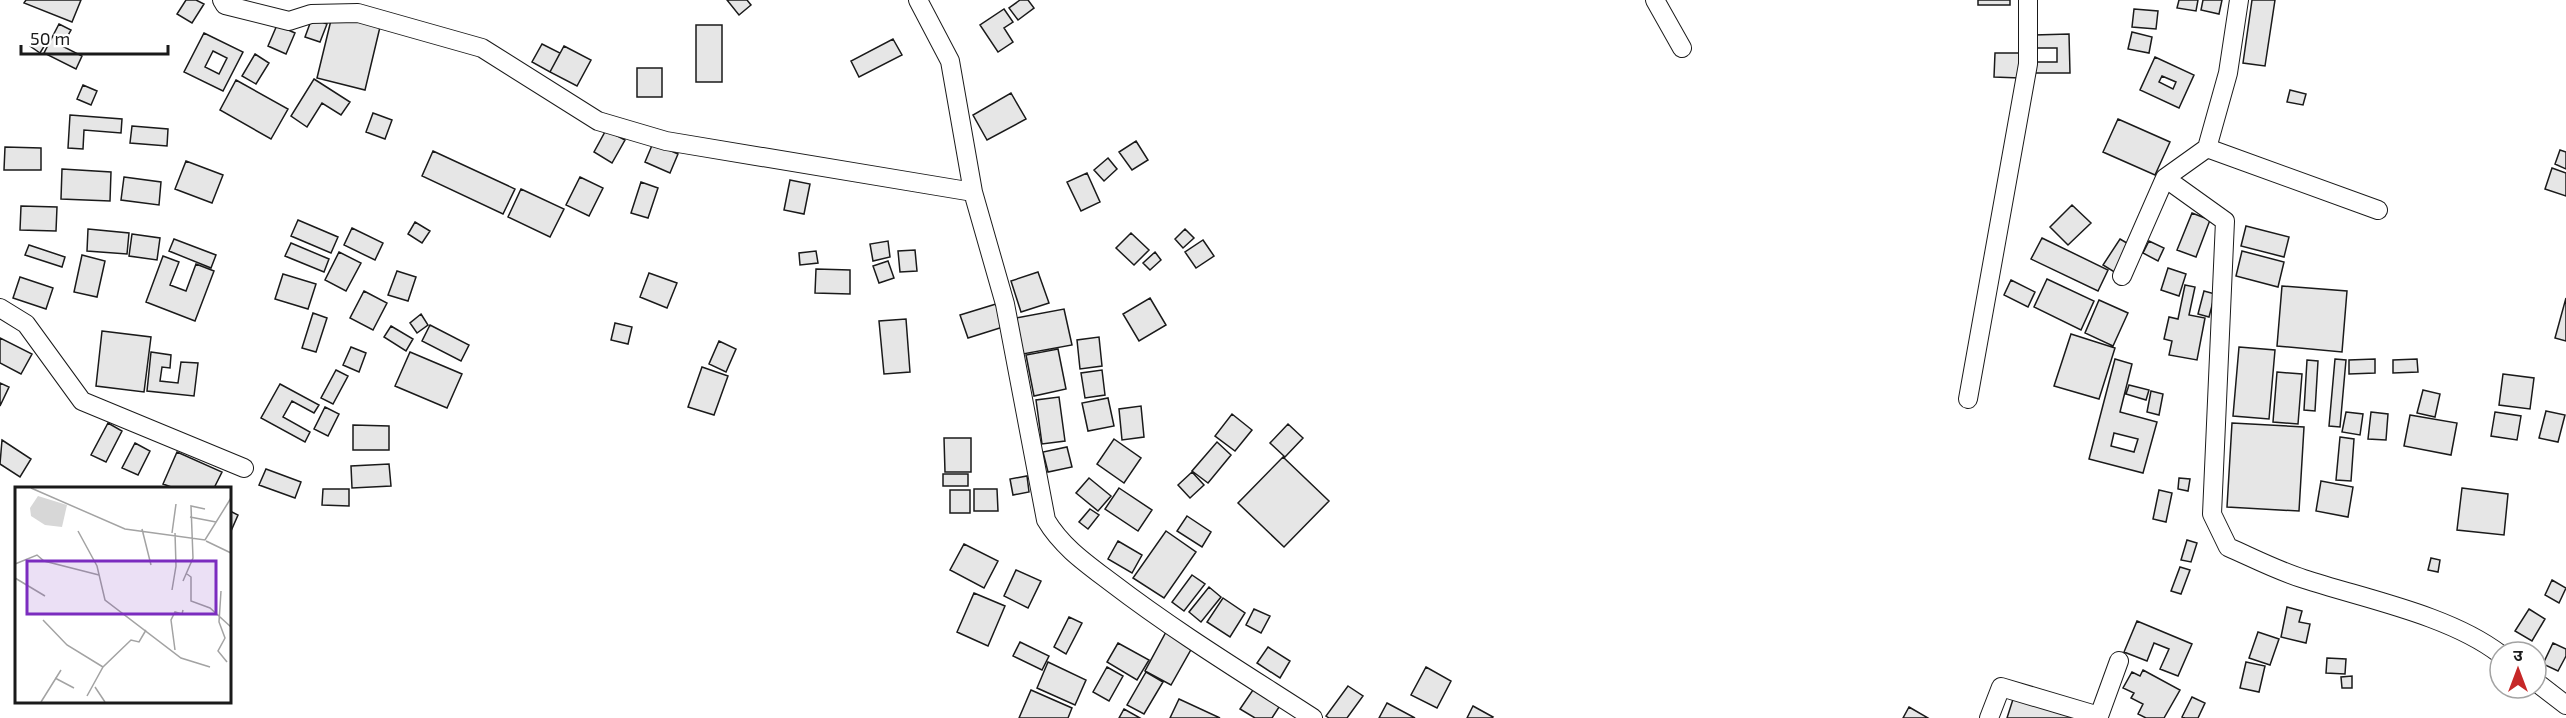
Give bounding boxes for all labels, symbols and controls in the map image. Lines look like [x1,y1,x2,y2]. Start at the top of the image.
scale bar [21,18,168,56]
text: 50 m [30,27,70,49]
inset map [15,487,231,703]
north arrow [2488,640,2548,700]
text: उ [2513,645,2523,664]

